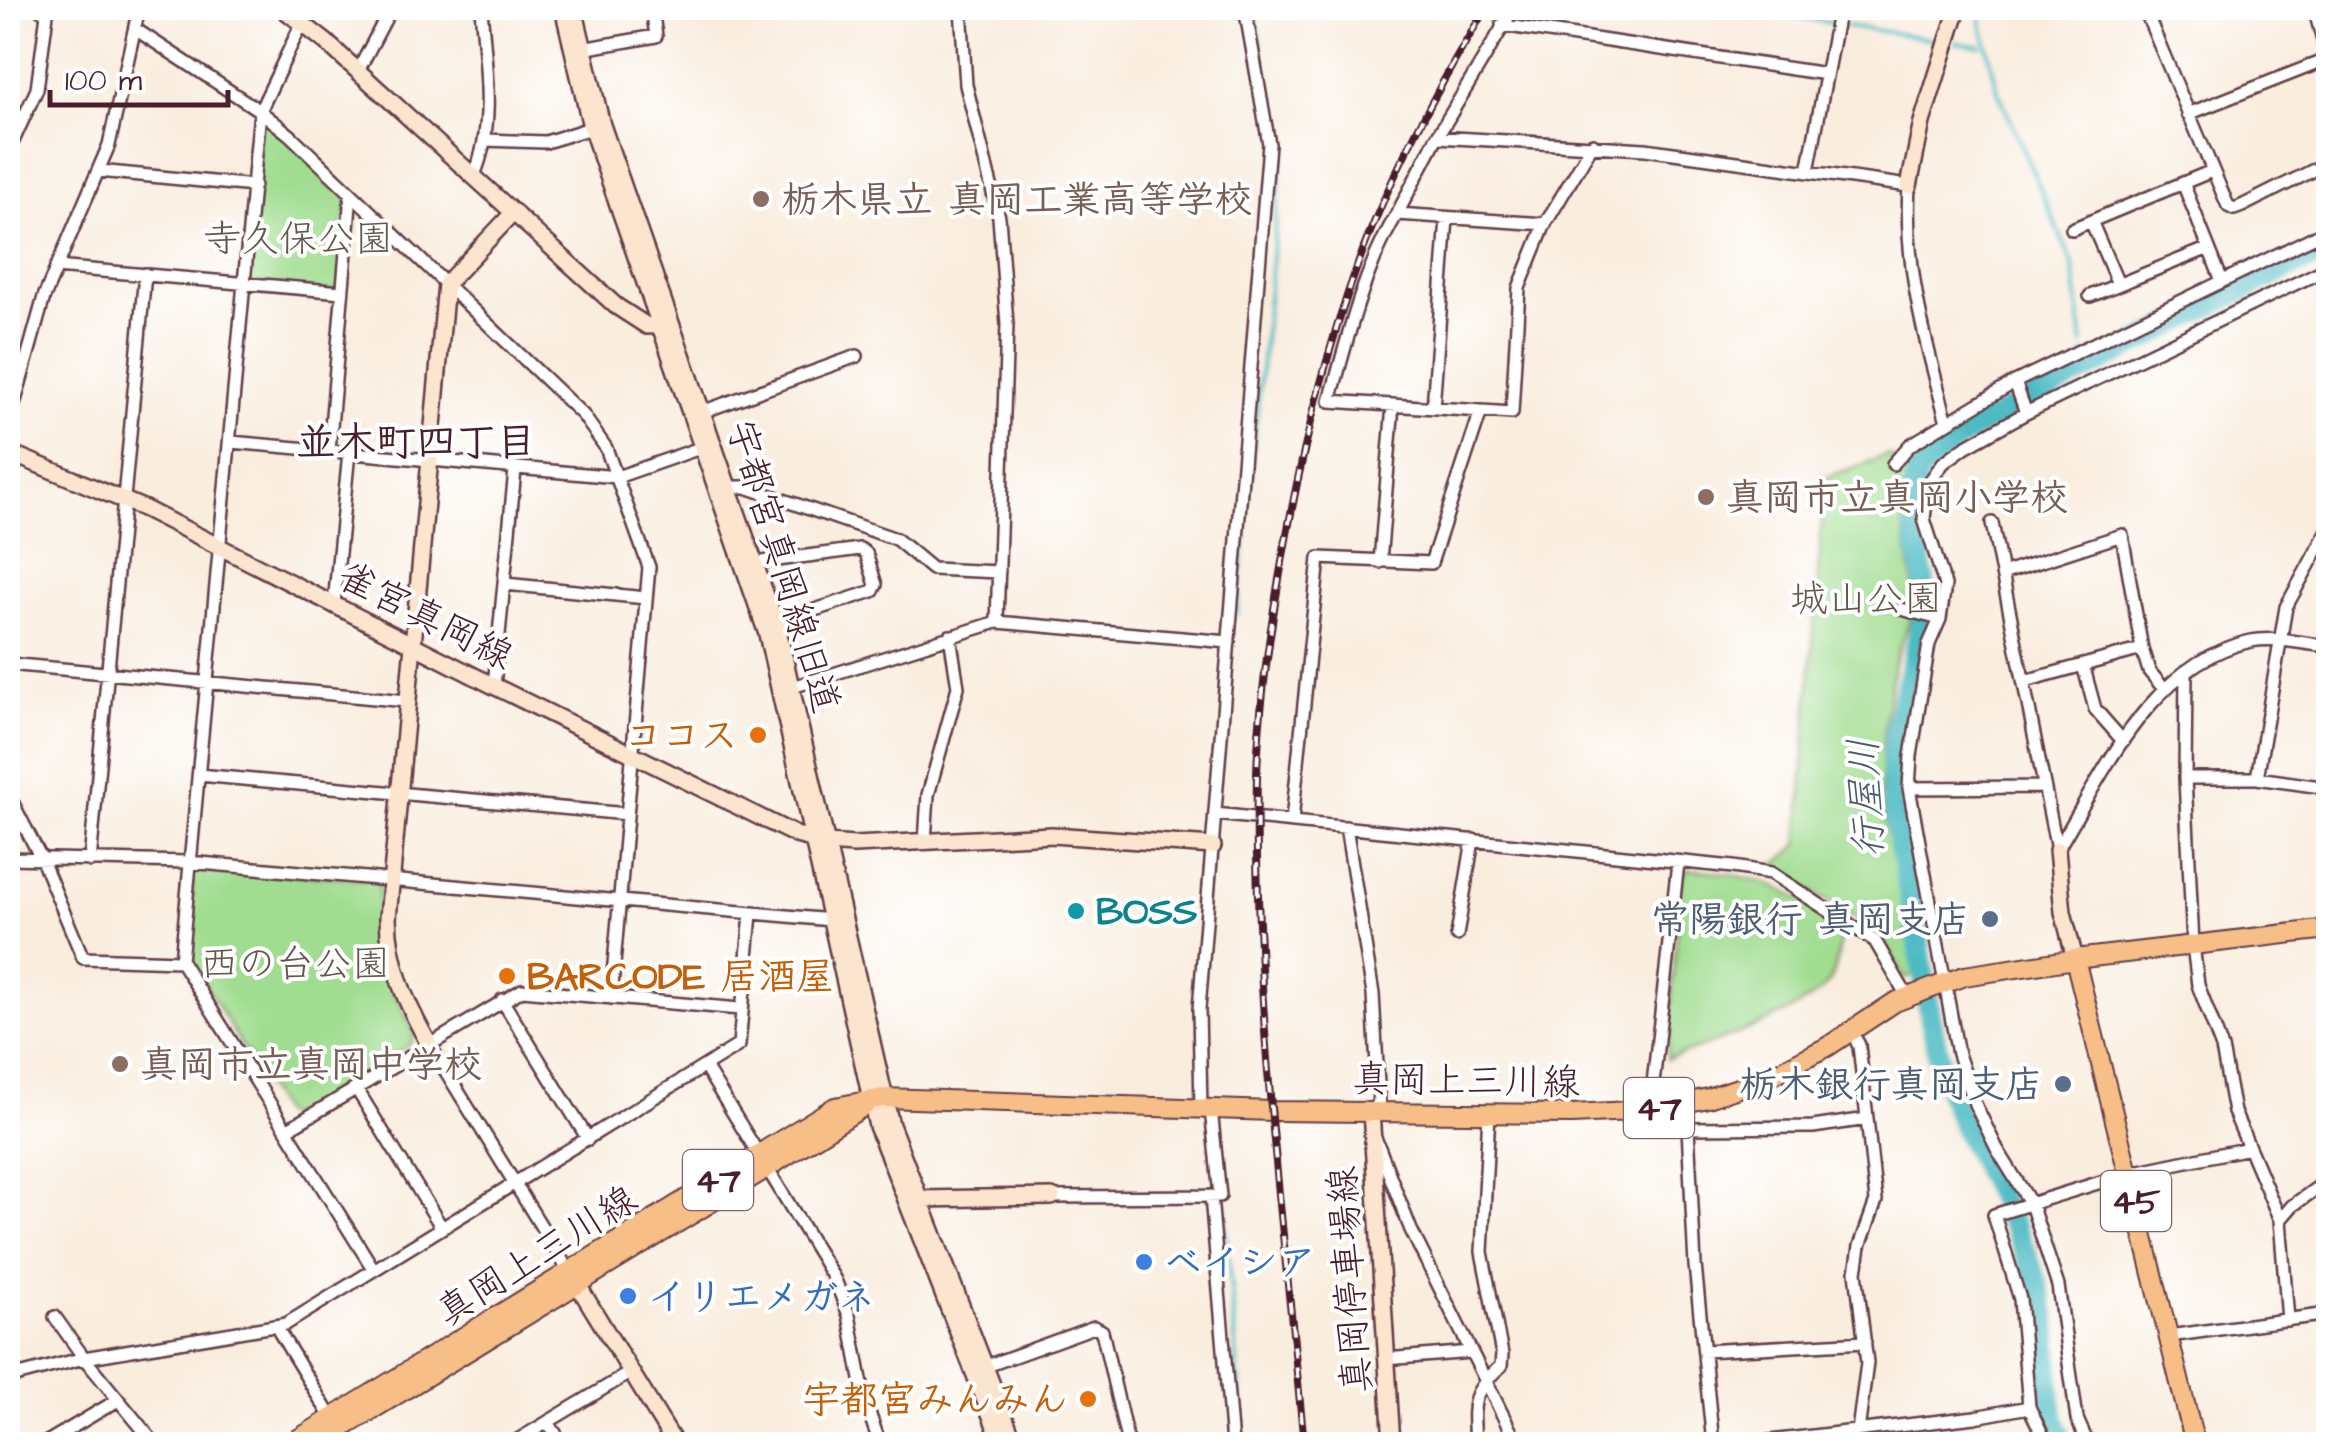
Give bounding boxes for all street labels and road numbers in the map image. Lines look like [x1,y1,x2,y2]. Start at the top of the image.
street label: 宇都宮真岡線旧道 [713,414,851,720]
street label: 雀宮真岡線 [329,550,522,683]
street label: 真岡上三川線 [1352,1054,1580,1110]
road number: 47 [1624,1078,1694,1138]
road number: 47 [683,1150,753,1210]
street label: 真岡停車場線 [1317,1164,1385,1395]
road number: 45 [2101,1171,2171,1231]
street label: 真岡上三川線 [427,1174,648,1339]

